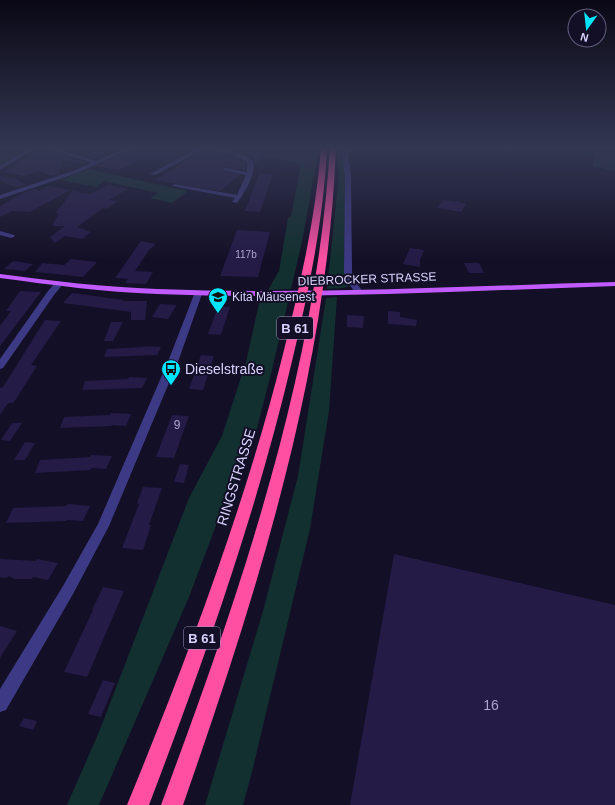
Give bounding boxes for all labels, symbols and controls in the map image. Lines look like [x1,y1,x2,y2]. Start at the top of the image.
north arrow [567,8,607,48]
text: N [579,31,590,44]
house number: 117b [235,249,257,260]
street label: DIEBROCKER STRASSE [297,270,437,288]
school or university icon: Kita Mäusenest [207,286,229,314]
place label: Kita Mäusenest [232,290,315,304]
road number: B 61 [277,317,313,339]
bus stop icon: Dieselstraße [160,358,182,386]
place label: Dieselstraße [185,361,264,377]
house number: 9 [174,418,181,432]
street label: RINGSTRASSE [214,427,258,527]
road number: B 61 [184,627,220,649]
house number: 16 [483,697,499,713]

